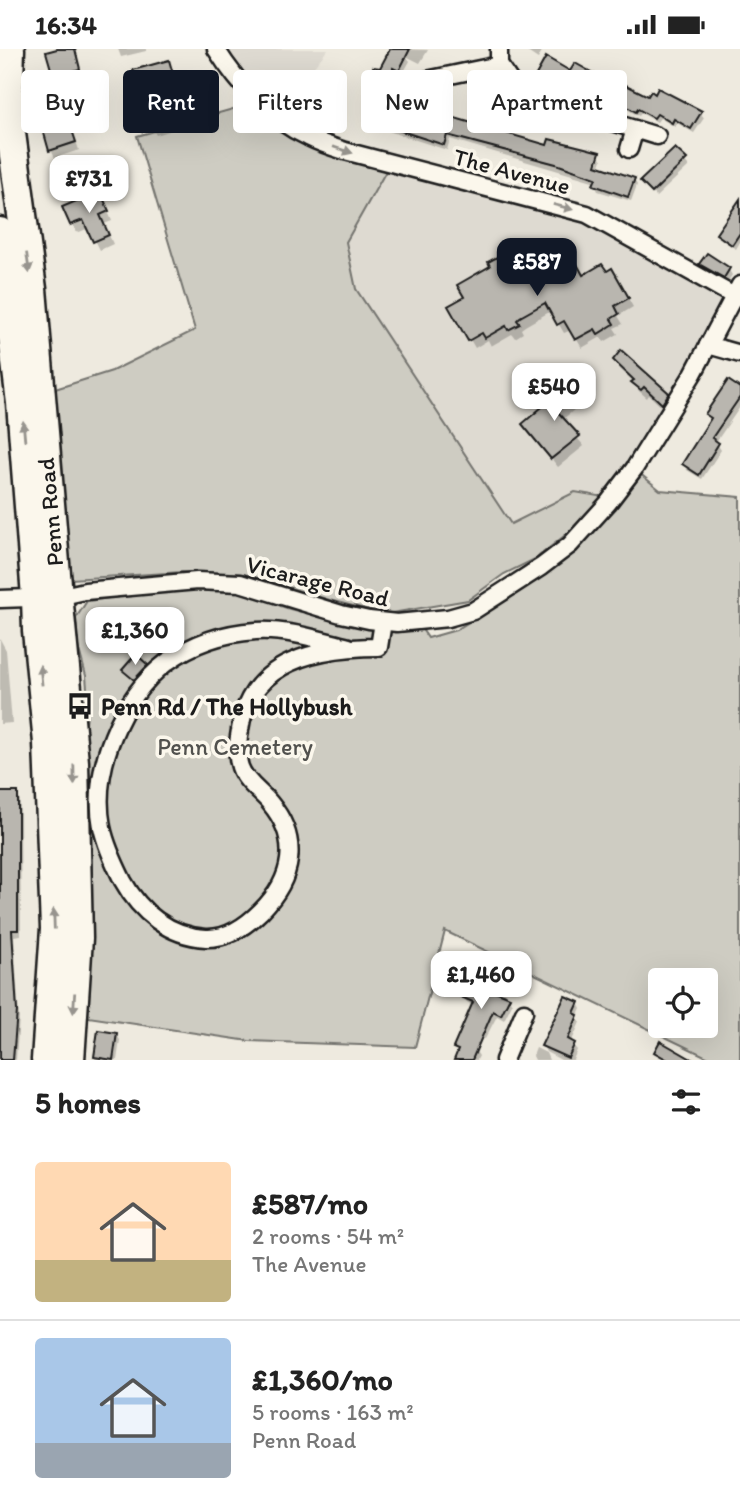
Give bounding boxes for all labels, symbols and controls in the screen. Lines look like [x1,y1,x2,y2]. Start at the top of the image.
text: 16:34 [35,9,97,41]
chip: Buy [21,70,109,133]
chip: Rent [123,70,219,133]
chip: Filters [233,70,347,133]
chip: New [361,70,453,133]
chip: Apartment [467,70,627,133]
street label: The Avenue [451,142,573,200]
one-way arrow [333,145,354,156]
pin: £731 [48,155,130,215]
text: £731 [66,164,112,192]
one-way arrow [553,203,574,213]
pin: £587 [496,239,578,298]
text: £587 [513,247,561,275]
one-way arrow [23,252,34,274]
pin: £540 [513,363,595,423]
text: £540 [528,372,580,400]
one-way arrow [18,420,29,442]
street label: Penn Road [31,457,69,567]
street label: Vicarage Road [243,549,393,613]
pin: £1,360 [78,607,192,667]
text: £1,360 [101,616,169,644]
one-way arrow [35,664,46,686]
bus stop icon: Penn Rd / The Hollybush [65,691,95,721]
place label: Penn Rd / The Hollybush [101,692,354,722]
park label: Penn Cemetery [157,732,313,761]
one-way arrow [69,764,80,786]
one-way arrow [48,907,60,929]
pin: £1,460 [424,951,538,1011]
text: £1,460 [447,960,515,988]
map controls [648,968,718,1038]
button: locate [648,968,718,1038]
one-way arrow [68,992,79,1014]
icon: filters [667,1083,705,1121]
text: 5 homes [35,1084,141,1121]
text: £587/mo [252,1185,368,1222]
icon: home [91,1190,175,1274]
text: 2 rooms · 54 m² [252,1222,404,1250]
text: The Avenue [252,1250,367,1278]
text: £1,360/mo [252,1361,393,1398]
icon: home [91,1366,175,1450]
text: 5 rooms · 163 m² [252,1398,414,1426]
text: Penn Road [252,1426,356,1454]

